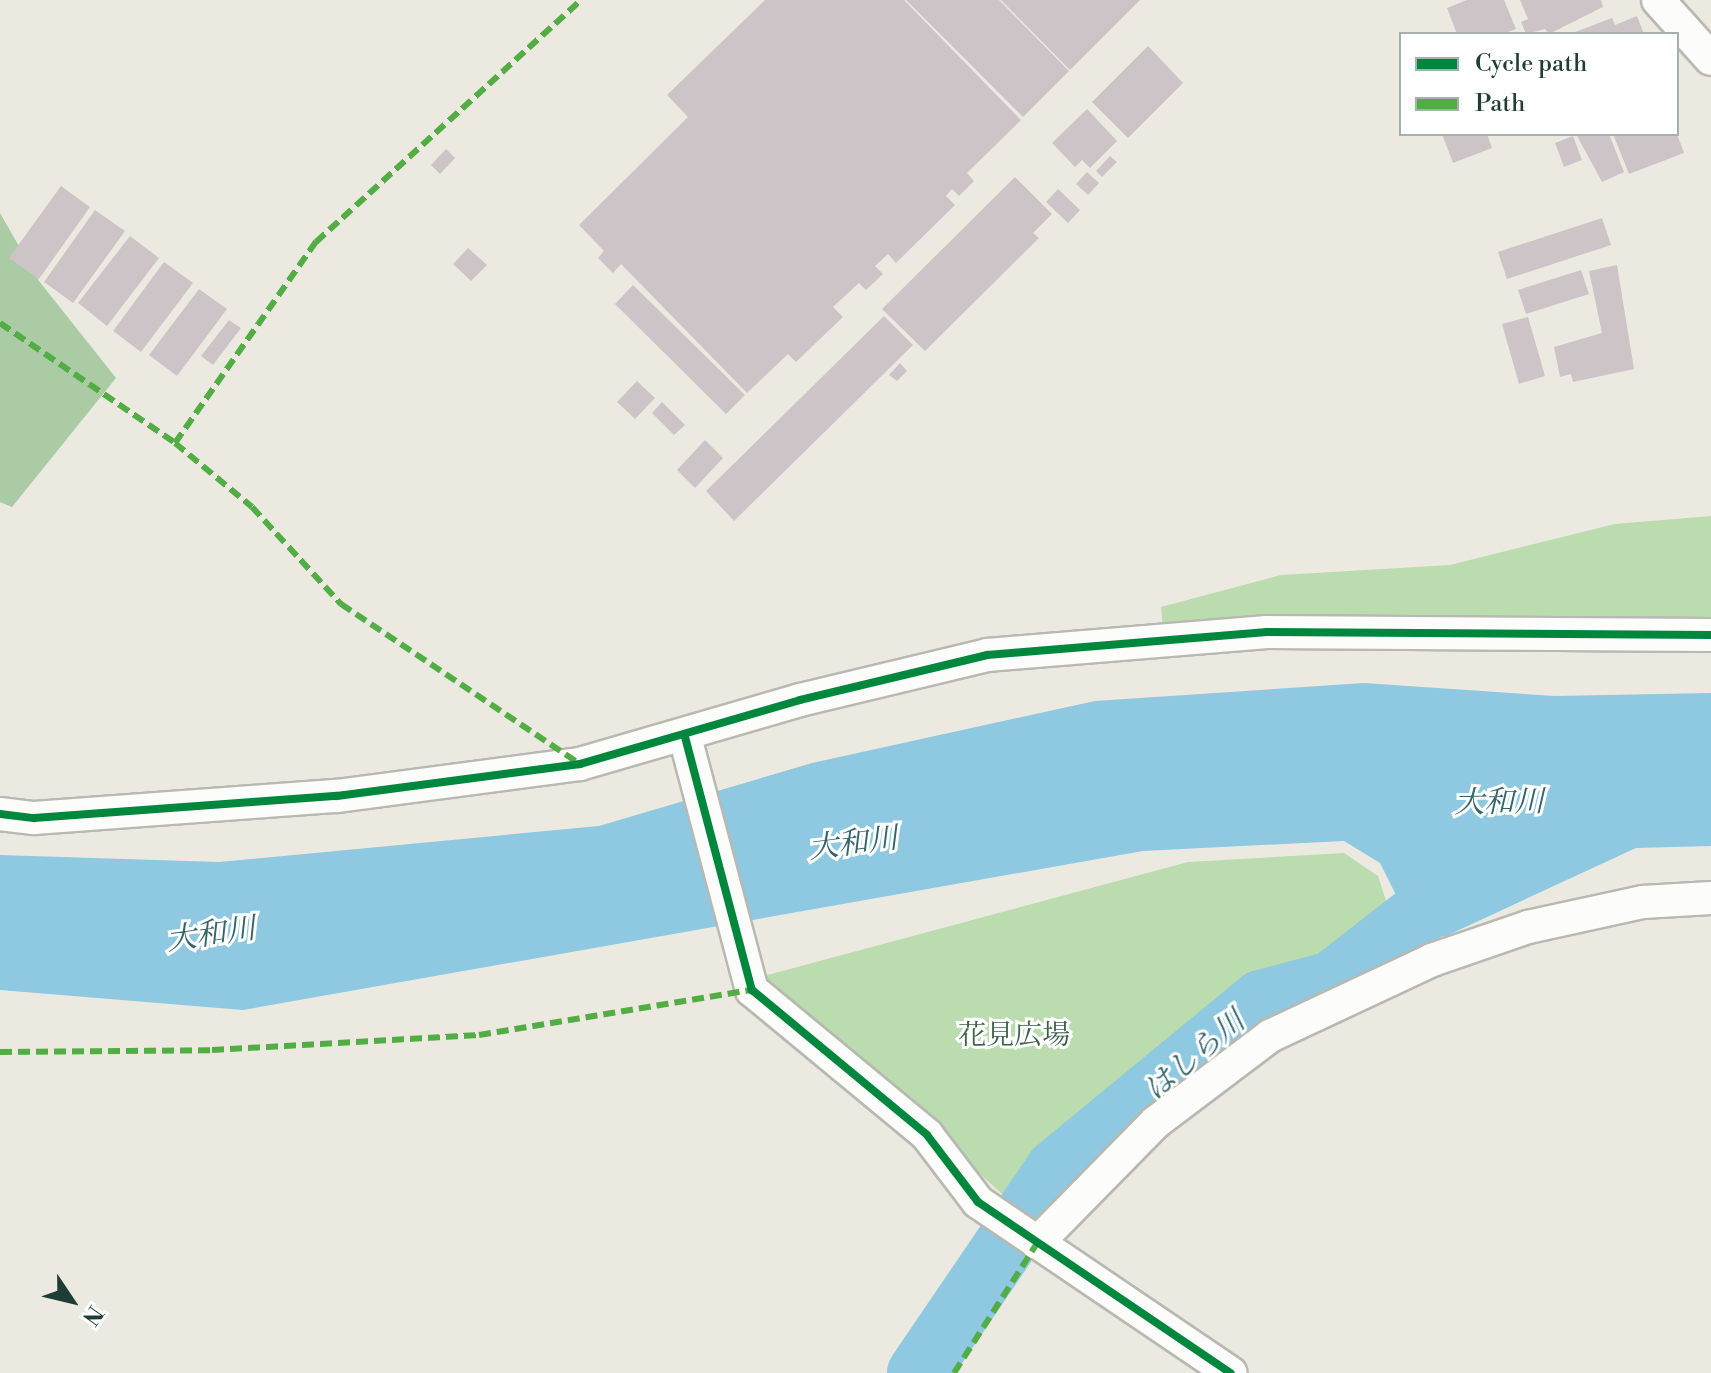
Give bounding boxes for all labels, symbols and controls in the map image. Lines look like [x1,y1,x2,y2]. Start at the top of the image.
legend [1399,32,1679,136]
text: Cycle path [1475,49,1587,79]
text: Path [1475,89,1525,119]
water label: 大和川 [1454,784,1544,822]
water label: 大和川 [806,821,900,867]
water label: 大和川 [164,911,258,959]
water label: はしら川 [1137,1004,1253,1108]
park label: 花見広場 [958,1019,1070,1053]
north arrow [32,1261,112,1341]
text: N [76,1300,108,1330]

